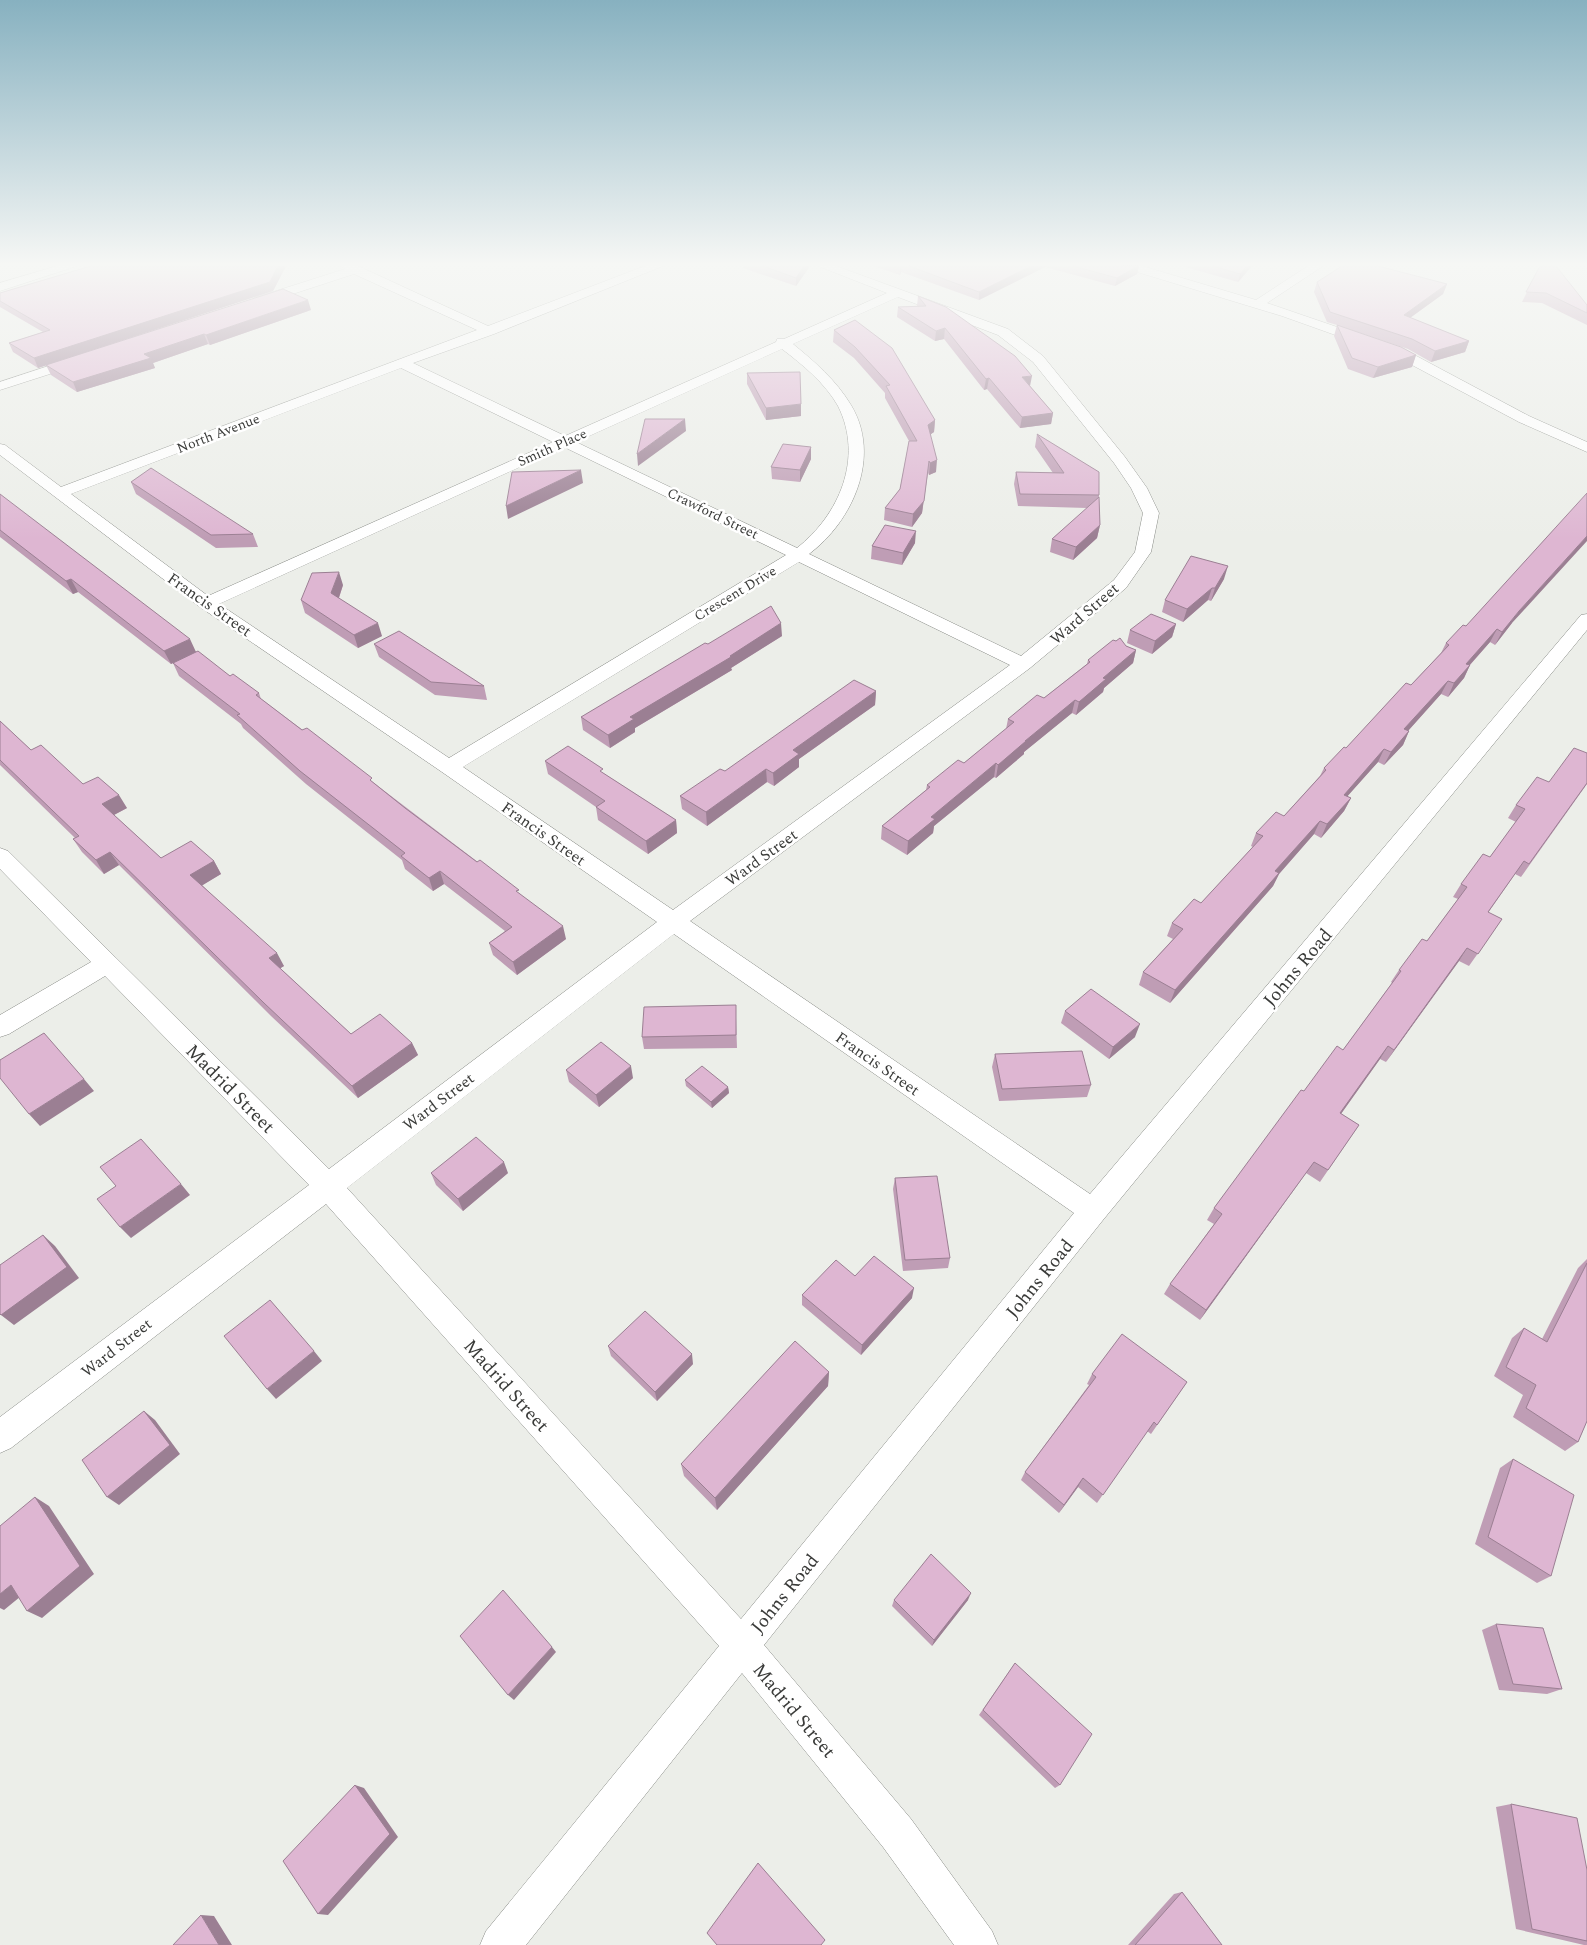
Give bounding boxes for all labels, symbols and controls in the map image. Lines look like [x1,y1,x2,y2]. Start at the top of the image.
street label: North Avenue [174,408,263,459]
street label: Smith Place [514,423,590,472]
street label: Crawford Street [664,482,762,545]
street label: Crescent Drive [690,560,781,626]
street label: Francis Street [162,567,257,643]
street label: Ward Street [1045,577,1125,651]
street label: Francis Street [496,796,591,872]
street label: Ward Street [720,823,803,892]
street label: Johns Road [1256,922,1340,1014]
street label: Francis Street [830,1026,925,1102]
street label: Madrid Street [178,1037,282,1141]
street label: Ward Street [398,1067,480,1137]
street label: Johns Road [999,1233,1081,1325]
street label: Ward Street [76,1312,158,1383]
street label: Madrid Street [456,1333,556,1439]
street label: Johns Road [744,1548,826,1640]
street label: Madrid Street [745,1657,843,1765]

